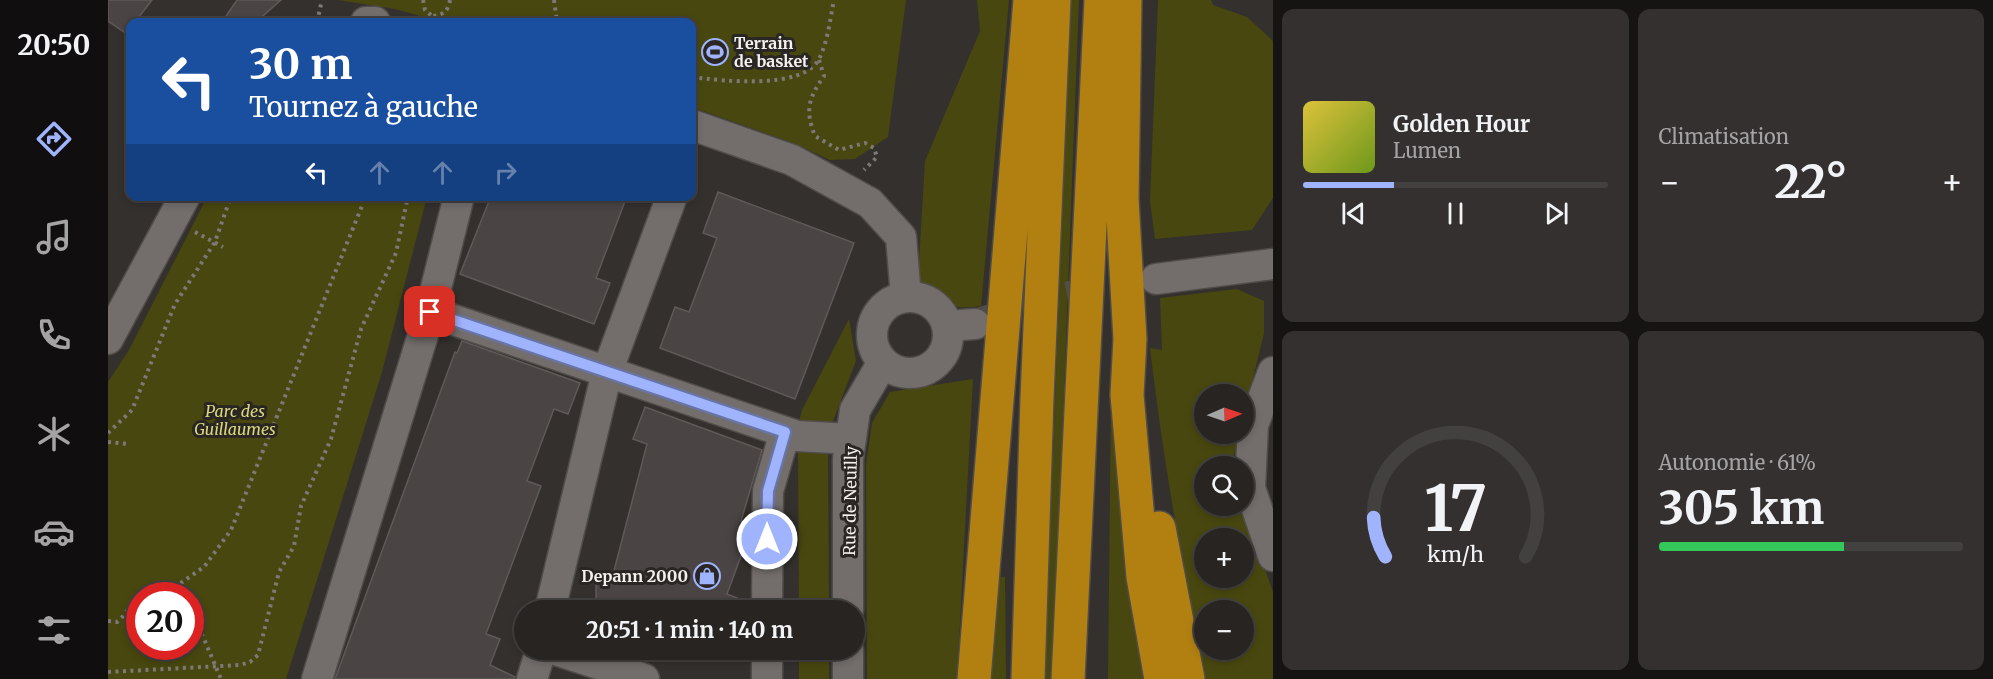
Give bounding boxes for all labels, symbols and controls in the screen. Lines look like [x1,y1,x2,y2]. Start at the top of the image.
text: 20:50 [18,28,90,62]
place label: Terrain de basket [734,33,809,71]
sports icon: Terrain de basket [700,37,730,67]
text: 30 m [249,38,353,90]
icon: left [150,42,228,120]
text: Tournez à gauche [249,90,478,124]
text: Golden Hour [1393,110,1530,138]
icon: directions [33,118,75,160]
text: Climatisation [1659,124,1789,149]
text: Lumen [1393,138,1461,163]
text: 22° [1774,154,1847,210]
icon: left [300,156,333,189]
icon: ahead [363,156,396,189]
icon: ahead [426,156,459,189]
icon: right [489,156,522,189]
text: − [1659,162,1681,203]
text: + [1941,162,1963,203]
icon: previous [1337,197,1370,230]
icon: pause [1439,197,1472,230]
icon: next [1540,197,1573,230]
icon: music [33,216,75,258]
pin [404,286,455,337]
icon: arrive [413,295,446,328]
icon: phone [33,314,75,356]
north arrow [1194,384,1254,444]
map controls [1194,384,1254,660]
park label: Parc des Guillaumes [194,401,276,439]
icon: climate [33,413,75,455]
street label: Rue de Neuilly [839,445,861,556]
text: Autonomie · 61% [1659,450,1816,475]
button: search [1194,456,1254,516]
text: 17 [1424,470,1487,548]
text: 305 km [1659,480,1824,536]
position arrow [735,507,799,571]
icon: car [33,511,75,553]
button: + [1194,528,1254,588]
text: km/h [1427,542,1484,569]
shop icon: Depann 2000 [692,561,722,591]
place label: Depann 2000 [581,566,688,586]
speed limit sign: 20 [126,582,204,660]
button: − [1194,600,1254,660]
icon: filters [33,609,75,651]
text: 20:51 · 1 min · 140 m [586,616,793,644]

